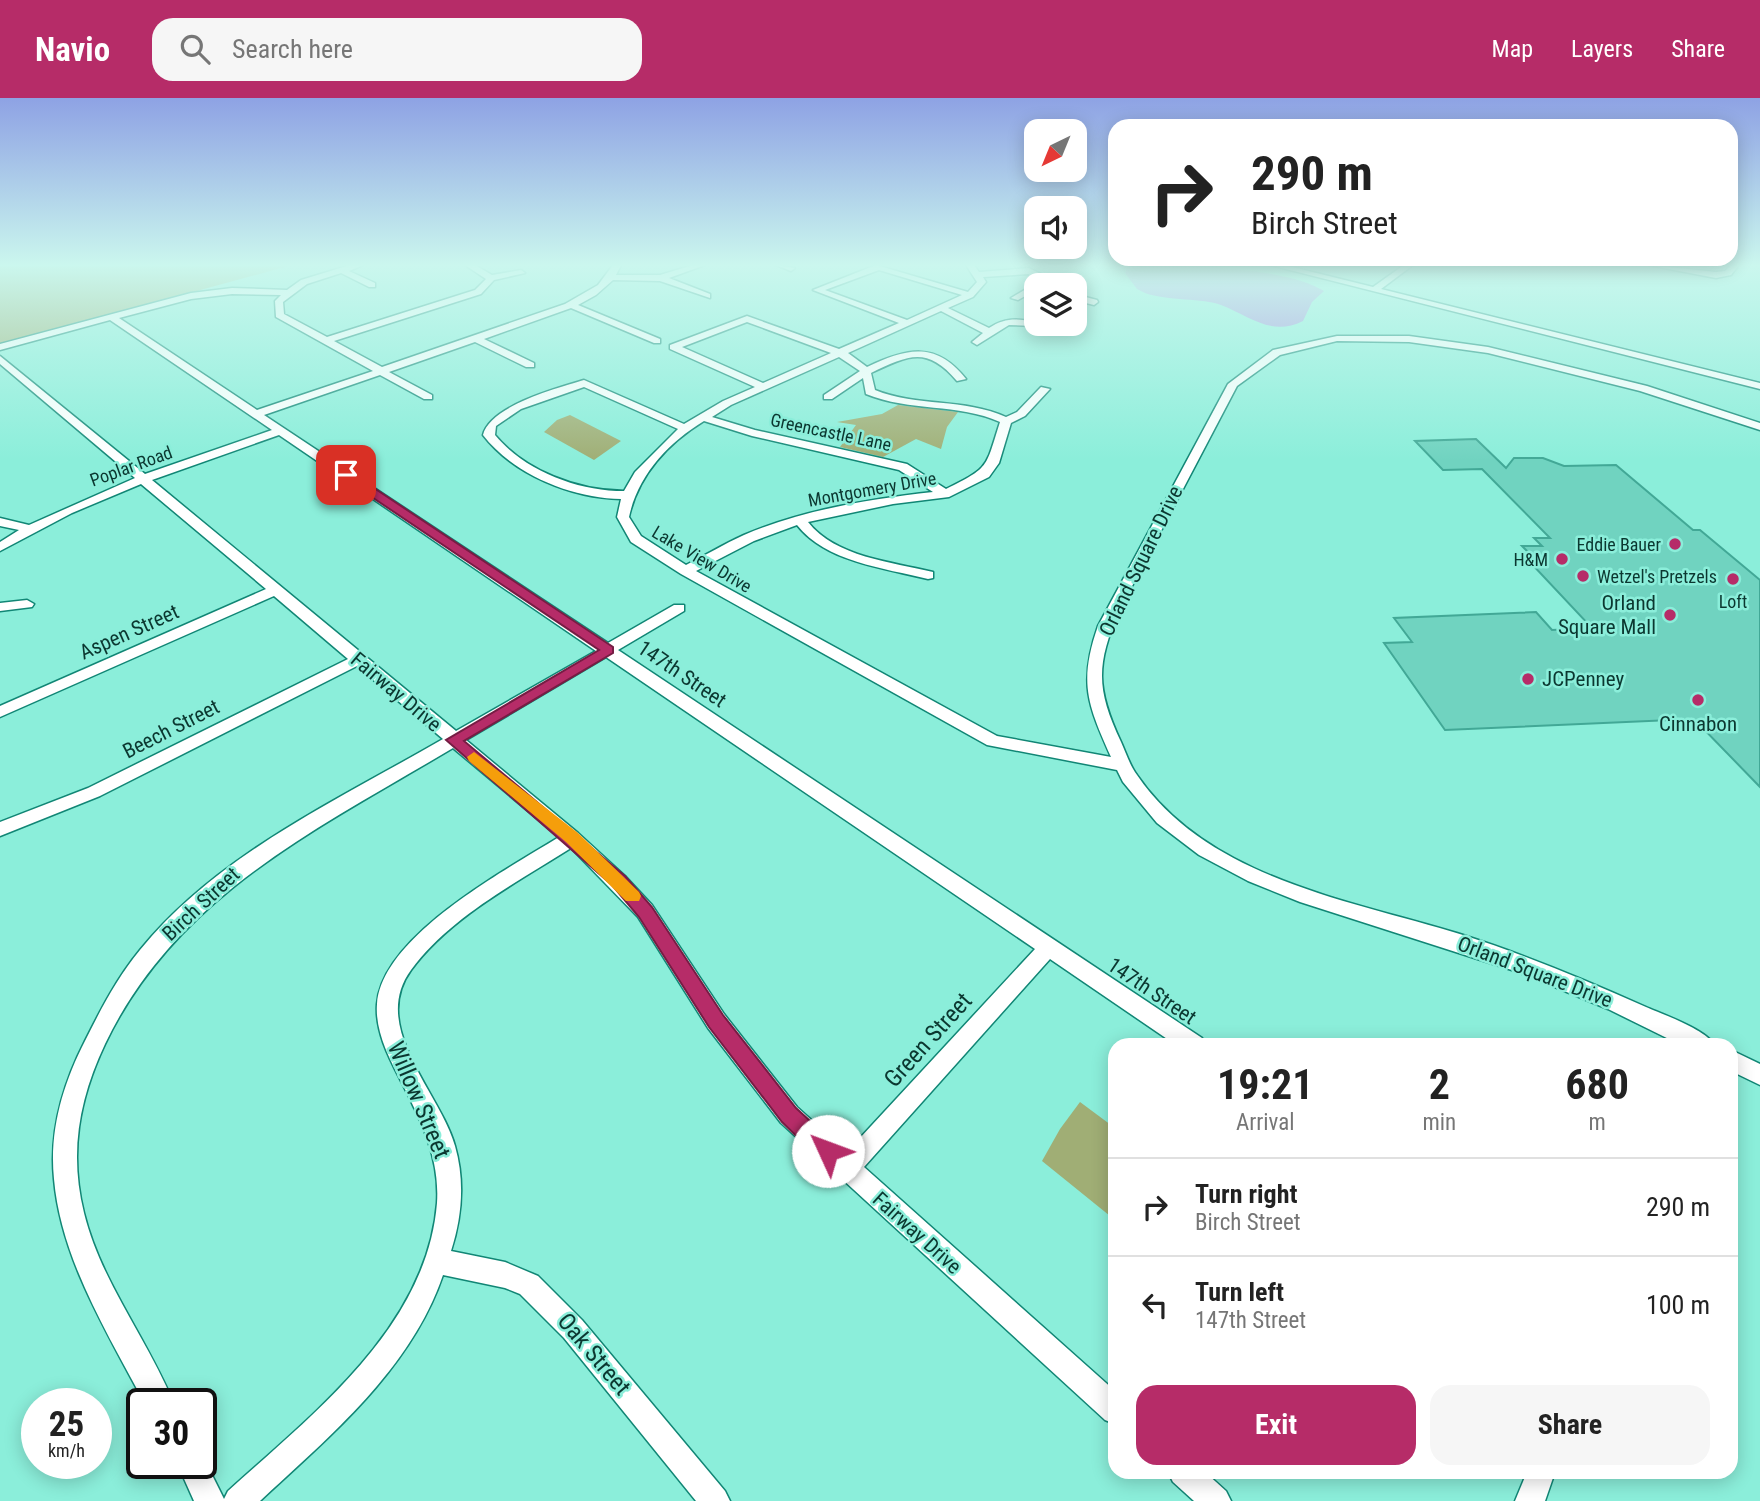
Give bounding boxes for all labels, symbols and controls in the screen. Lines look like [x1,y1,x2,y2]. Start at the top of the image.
search box [152,18,642,81]
text: Navio [35,30,110,69]
icon: search [176,30,214,68]
text: Search here [232,34,353,64]
text: Map [1492,35,1533,63]
text: Layers [1571,35,1633,63]
text: Share [1671,35,1725,63]
north arrow [1024,119,1087,182]
map controls [1024,119,1087,336]
text: 290 m [1251,145,1373,202]
icon: right [1136,147,1227,238]
button: sound [1024,196,1087,259]
text: Birch Street [1251,204,1398,242]
button: layers [1024,273,1087,336]
street label: Greencastle Lane [769,409,893,455]
street label: Poplar Road [87,441,175,491]
pin [316,445,376,505]
icon: arrive [327,456,365,494]
street label: Montgomery Drive [806,467,938,511]
street label: Orland Square Drive [1094,482,1188,640]
street label: Lake View Drive [649,521,755,597]
place label: Eddie Bauer [1577,534,1662,555]
marker: Eddie Bauer [1667,536,1683,552]
place label: H&M [1513,549,1548,570]
marker: H&M [1554,551,1570,567]
place label: Wetzel's Pretzels [1597,566,1717,587]
marker: Wetzel's Pretzels [1575,568,1591,584]
marker: Loft [1725,571,1741,587]
place label: Orland Square Mall [1558,591,1656,639]
place label: Loft [1719,591,1747,612]
street label: Aspen Street [76,599,182,665]
marker: Orland Square Mall [1662,607,1678,623]
street label: 147th Street [633,636,731,712]
street label: Fairway Drive [346,647,446,737]
place label: JCPenney [1542,667,1624,691]
marker: JCPenney [1520,671,1536,687]
marker: Cinnabon [1690,692,1706,708]
street label: Beech Street [119,694,223,764]
place label: Cinnabon [1659,712,1737,736]
street label: Birch Street [158,862,244,946]
street label: Orland Square Drive [1454,931,1616,1013]
street label: 147th Street [1103,953,1201,1029]
street label: Green Street [878,987,978,1093]
street label: Willow Street [382,1037,456,1163]
text: 19:21 [1217,1060,1313,1109]
text: 2 [1429,1060,1450,1109]
text: 680 [1565,1060,1629,1109]
text: Arrival [1236,1109,1294,1136]
text: min [1422,1109,1456,1136]
text: m [1588,1109,1606,1136]
position arrow [791,1114,865,1188]
text: Turn right [1195,1179,1297,1209]
street label: Fairway Drive [868,1187,966,1279]
icon: right [1136,1188,1174,1226]
text: 290 m [1646,1192,1710,1222]
text: Birch Street [1195,1209,1301,1236]
text: Turn left [1195,1277,1284,1307]
icon: left [1136,1286,1174,1324]
text: 100 m [1646,1290,1710,1320]
street label: Oak Street [552,1307,636,1401]
text: 147th Street [1195,1307,1306,1334]
button: Exit [1136,1385,1416,1465]
button: Share [1430,1385,1710,1465]
speed limit sign: 30 [126,1388,217,1479]
text: 25 [49,1404,84,1445]
text: km/h [48,1440,85,1461]

